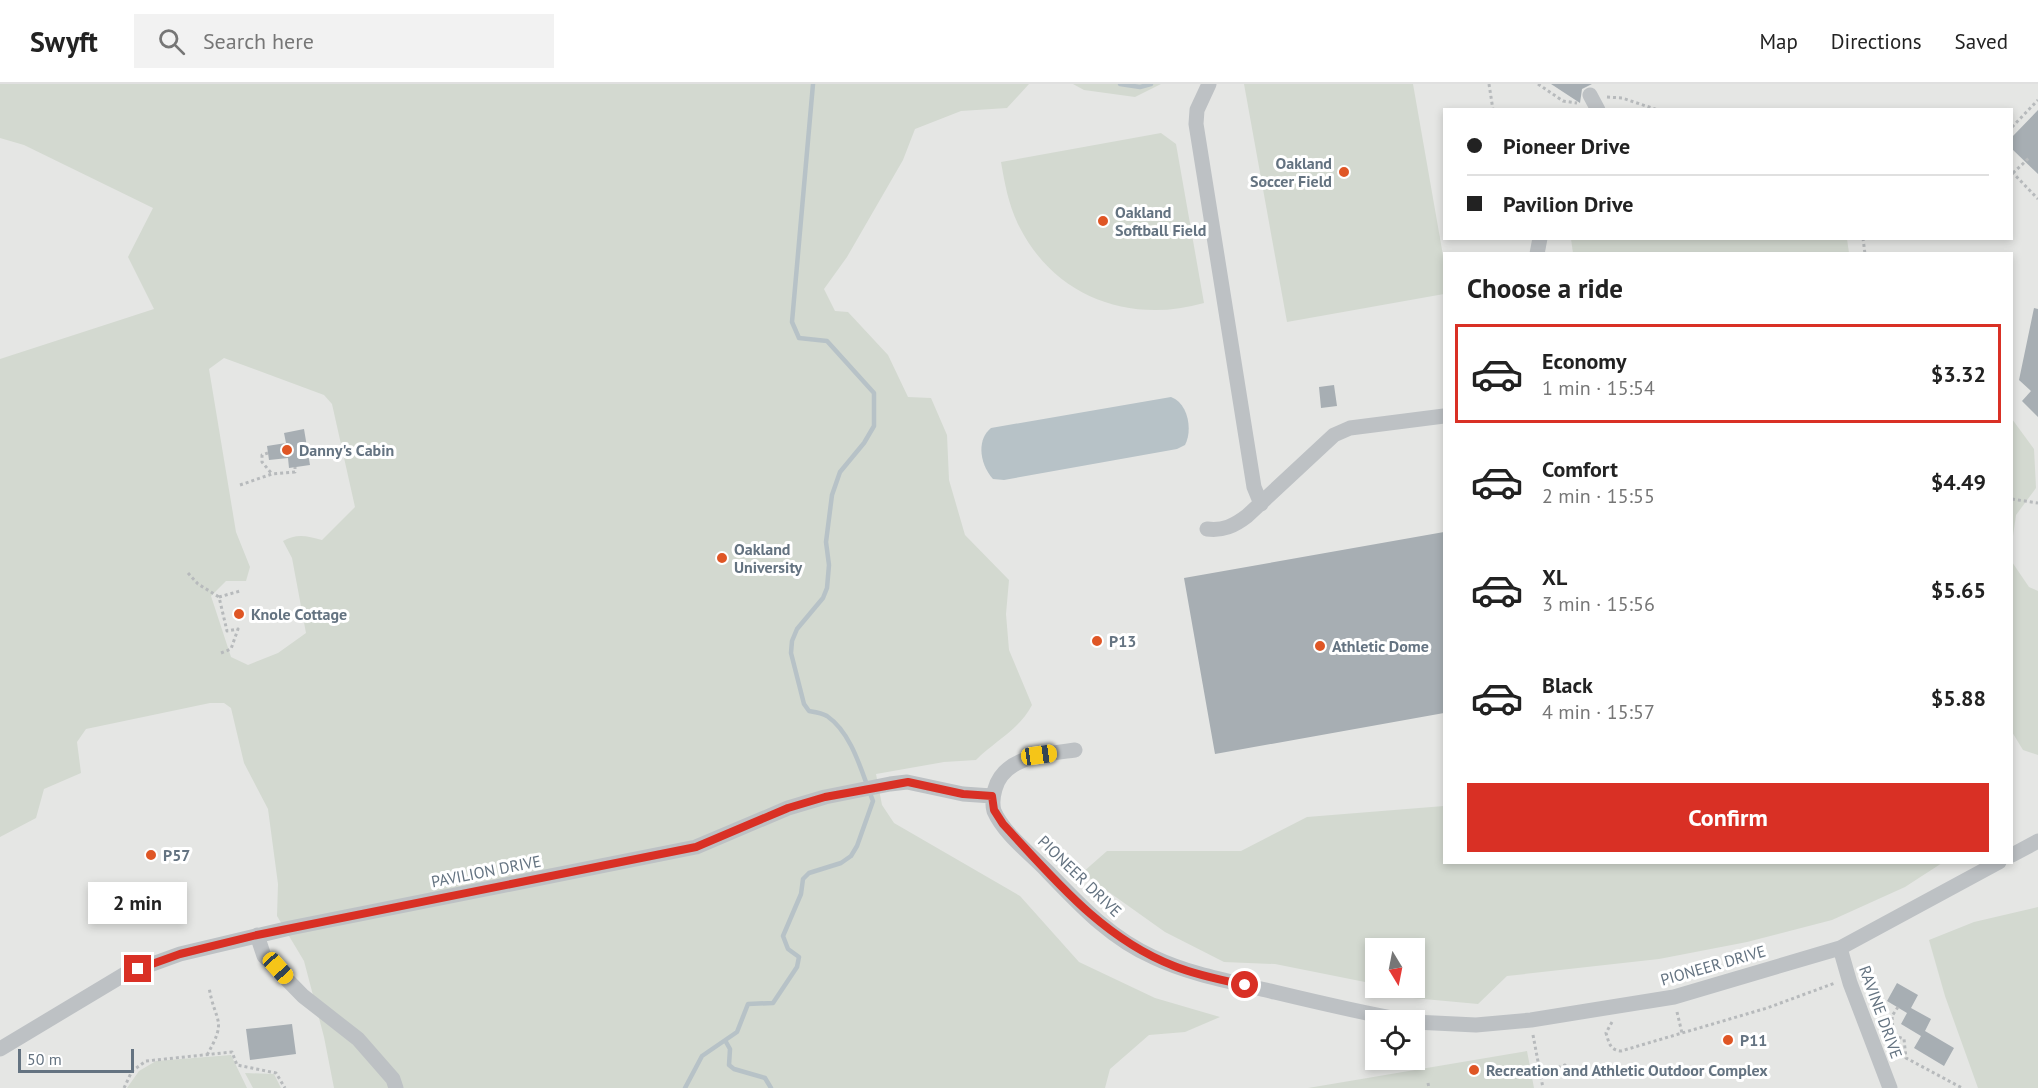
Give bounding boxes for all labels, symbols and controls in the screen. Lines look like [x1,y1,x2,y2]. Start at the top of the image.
search box [134,14,554,68]
text: Swyft [30,23,98,60]
icon: search [155,25,188,58]
text: Search here [203,27,314,55]
text: Map [1759,28,1798,55]
text: Directions [1831,28,1922,55]
text: Saved [1955,28,2008,55]
text: Pioneer Drive [1503,132,1630,160]
place label: Oakland Soccer Field [1250,153,1332,191]
marker: Oakland Soccer Field [1337,165,1351,179]
text: Pavilion Drive [1503,190,1633,218]
place label: Oakland Softball Field [1115,202,1206,240]
marker: Oakland Softball Field [1096,214,1110,228]
text: Choose a ride [1467,271,1623,305]
icon: car [1470,347,1524,401]
text: Economy [1542,347,1626,375]
text: $3.32 [1931,360,1986,388]
text: 1 min · 15:54 [1542,375,1655,401]
place label: Danny's Cabin [299,440,394,460]
marker: Danny's Cabin [280,443,294,457]
icon: car [1470,455,1524,509]
text: Comfort [1542,455,1618,483]
text: $4.49 [1931,468,1986,496]
text: 2 min · 15:55 [1542,483,1655,509]
place label: Oakland University [734,539,803,577]
marker: Oakland University [715,551,729,565]
icon: car [1470,563,1524,617]
text: XL [1542,563,1567,591]
text: $5.65 [1931,576,1986,604]
text: 3 min · 15:56 [1542,591,1655,617]
place label: Knole Cottage [251,604,347,624]
marker: Knole Cottage [232,607,246,621]
place label: P13 [1109,631,1136,651]
marker: P13 [1090,634,1104,648]
place label: Athletic Dome [1332,636,1429,656]
marker: Athletic Dome [1313,639,1327,653]
icon: car [1470,671,1524,725]
text: Black [1542,671,1593,699]
text: $5.88 [1931,684,1986,712]
text: 4 min · 15:57 [1542,699,1655,725]
car [1020,744,1058,766]
button: Confirm [1467,783,1989,852]
street label: PIONEER DRIVE [1034,831,1126,921]
place label: P57 [163,845,190,865]
marker: P57 [144,848,158,862]
street label: PAVILION DRIVE [429,851,543,891]
callout: 2 min [88,882,188,924]
text: 2 min [113,890,162,916]
north arrow [1365,938,1425,998]
map controls [1365,938,1425,1070]
street label: PIONEER DRIVE [1658,940,1768,990]
car [259,949,297,987]
route end [124,955,151,982]
street label: RAVINE DRIVE [1855,963,1907,1061]
route start [1231,971,1258,998]
button: locate [1365,1010,1425,1070]
place label: P11 [1740,1030,1767,1050]
marker: P11 [1721,1033,1735,1047]
scale bar [18,1046,134,1074]
text: 50 m [27,1049,62,1069]
place label: Recreation and Athletic Outdoor Complex [1486,1060,1768,1080]
marker: Recreation and Athletic Outdoor Complex [1467,1063,1481,1077]

